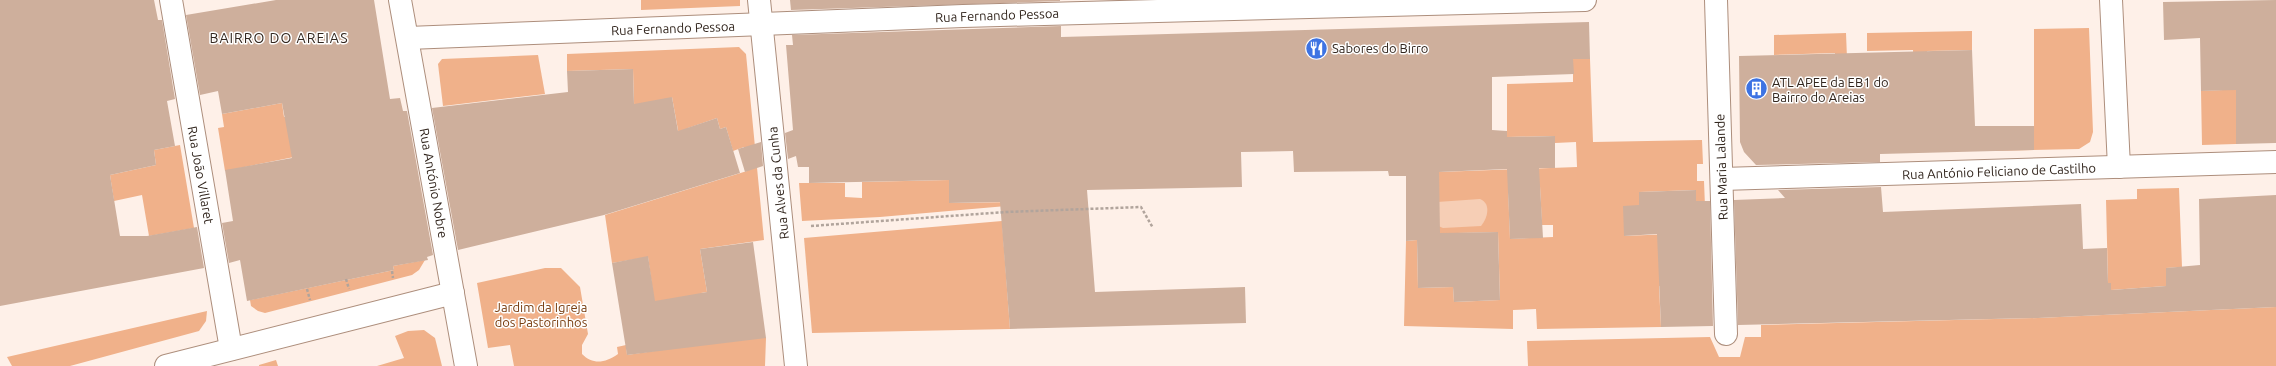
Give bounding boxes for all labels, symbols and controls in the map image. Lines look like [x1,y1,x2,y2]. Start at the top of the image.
street label: Rua Fernando Pessoa [935,6,1059,24]
street label: Rua Fernando Pessoa [611,19,735,37]
district label: BAIRRO DO AREIAS [210,30,348,46]
restaurant icon: Sabores do Birro [1303,35,1329,61]
place label: Sabores do Birro [1332,41,1428,55]
place label: ATL APEE da EB1 do Bairro do Areias [1772,75,1889,104]
building icon: ATL APEE da EB1 do Bairro do Areias [1744,76,1770,102]
street label: Rua Maria Lalande [1712,114,1730,220]
street label: Rua João Villaret [186,125,216,225]
street label: Rua Alves da Cunha [765,126,791,240]
street label: Rua António Nobre [417,127,451,239]
street label: Rua António Feliciano de Castilho [1902,161,2096,181]
park label: Jardim da Igreja dos Pastorinhos [495,300,588,329]

